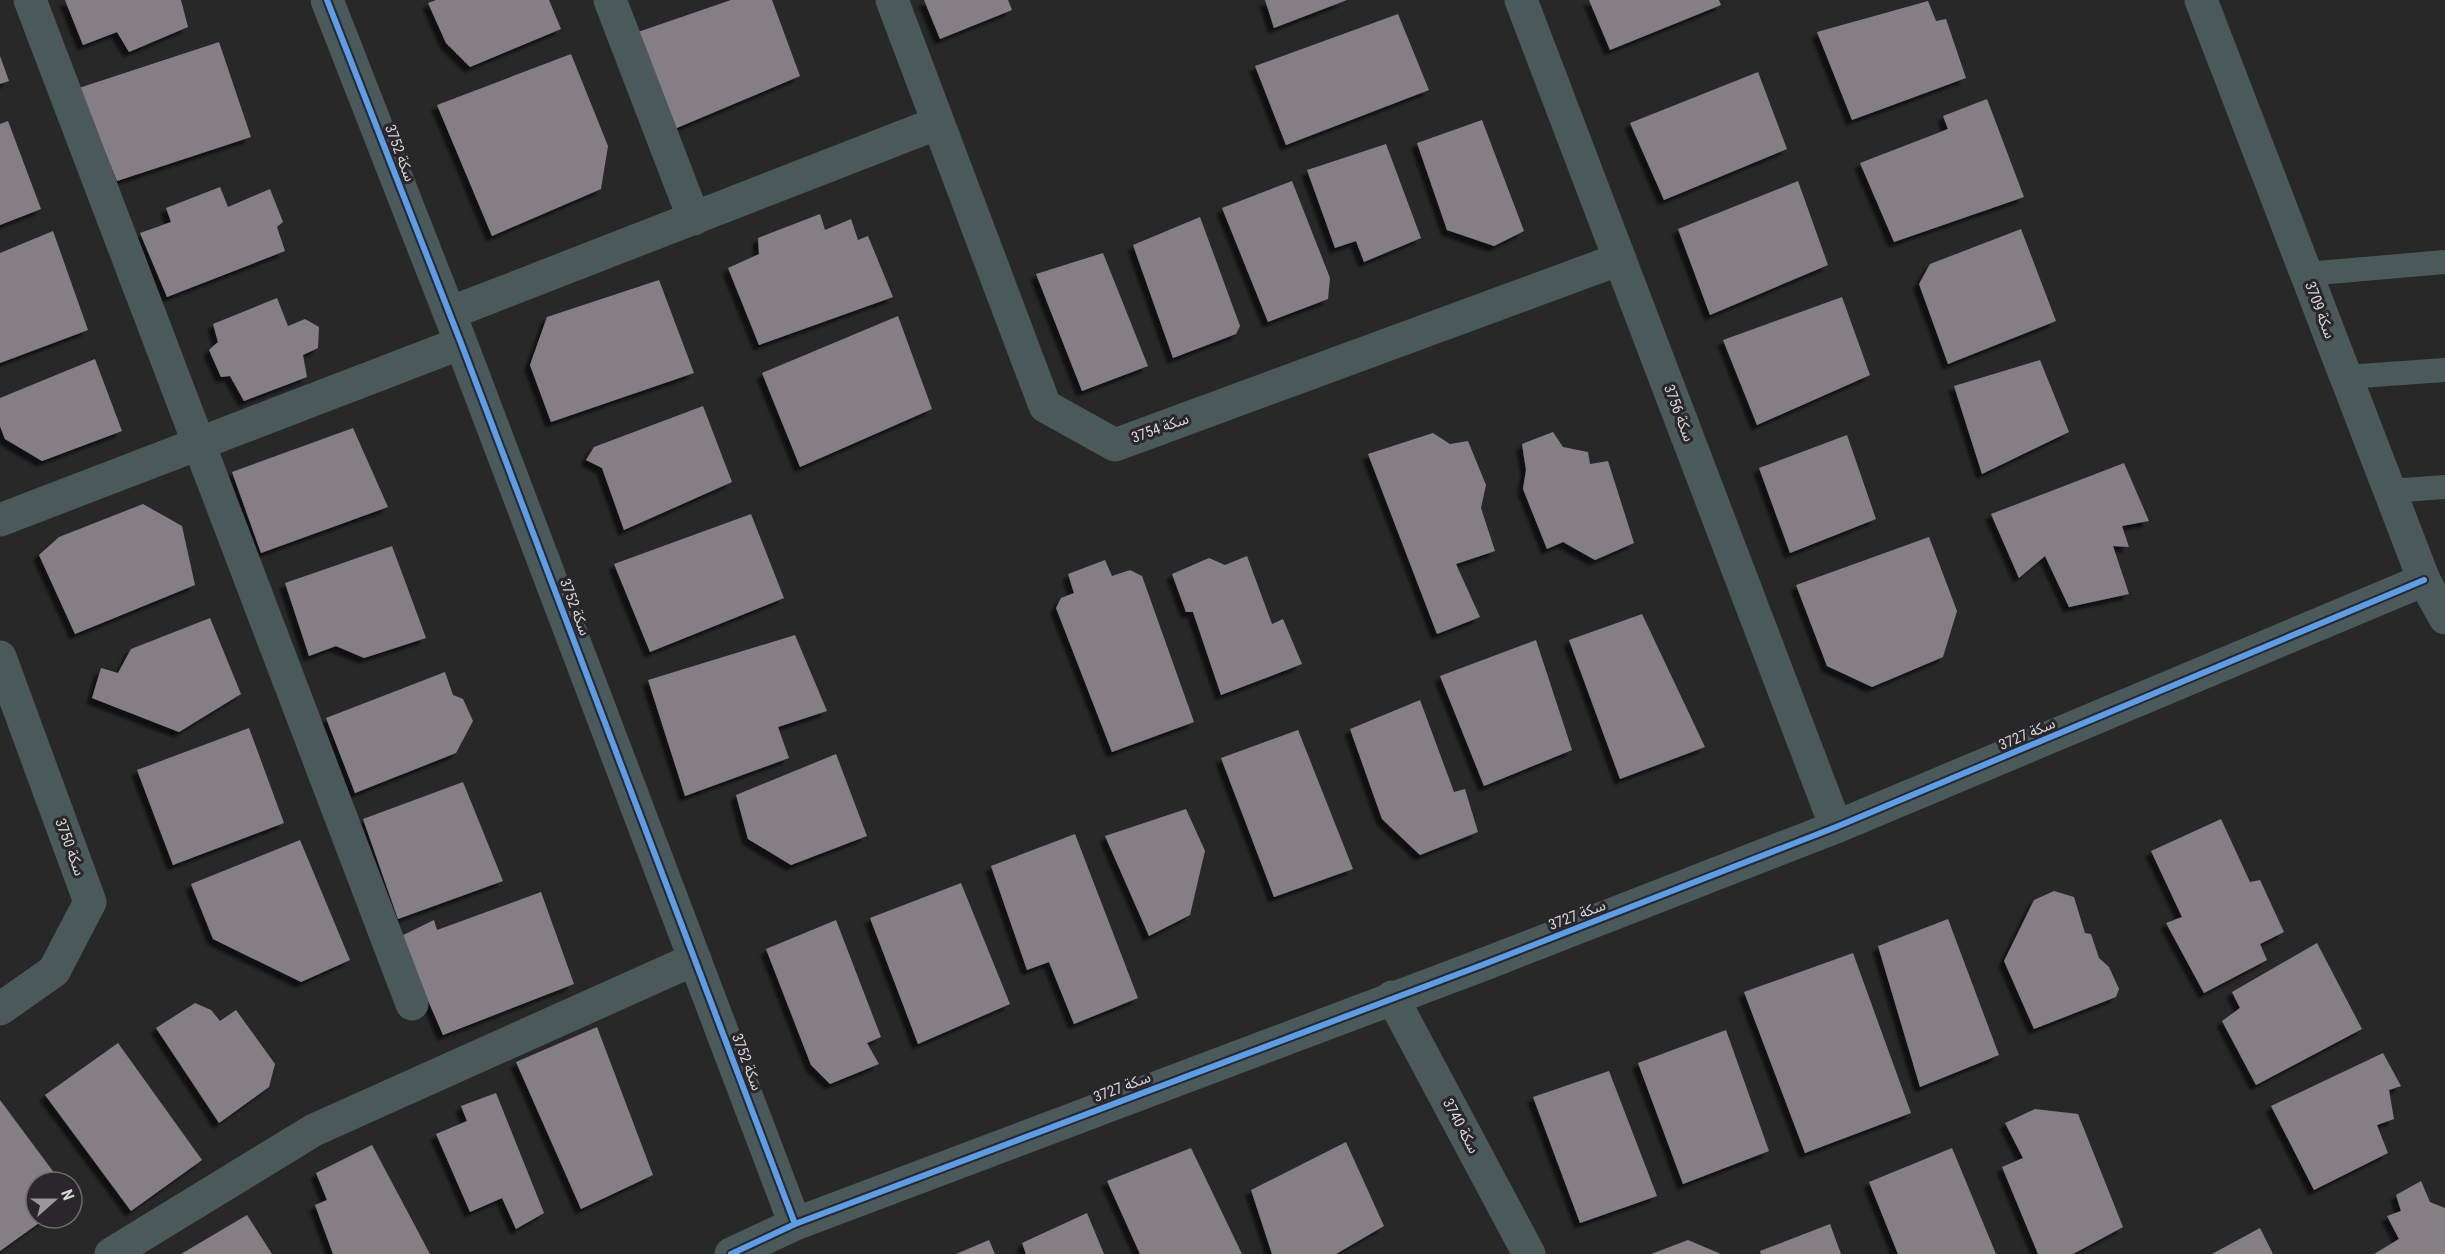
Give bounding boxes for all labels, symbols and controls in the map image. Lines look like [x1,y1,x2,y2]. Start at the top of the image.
street label: سكة 3752 [381,122,419,184]
street label: سكة 3709 [2301,279,2339,341]
street label: سكة 3756 [1660,382,1698,444]
street label: سكة 3754 [1129,409,1191,447]
street label: سكة 3752 [556,576,594,638]
street label: سكة 3727 [1996,714,2058,754]
street label: سكة 3750 [51,816,89,878]
street label: سكة 3727 [1546,896,1608,934]
street label: سكة 3752 [728,1031,766,1093]
street label: سكة 3727 [1091,1068,1153,1106]
street label: سكة 3740 [1439,1095,1483,1157]
north arrow [24,1170,84,1230]
text: N [57,1187,78,1203]

